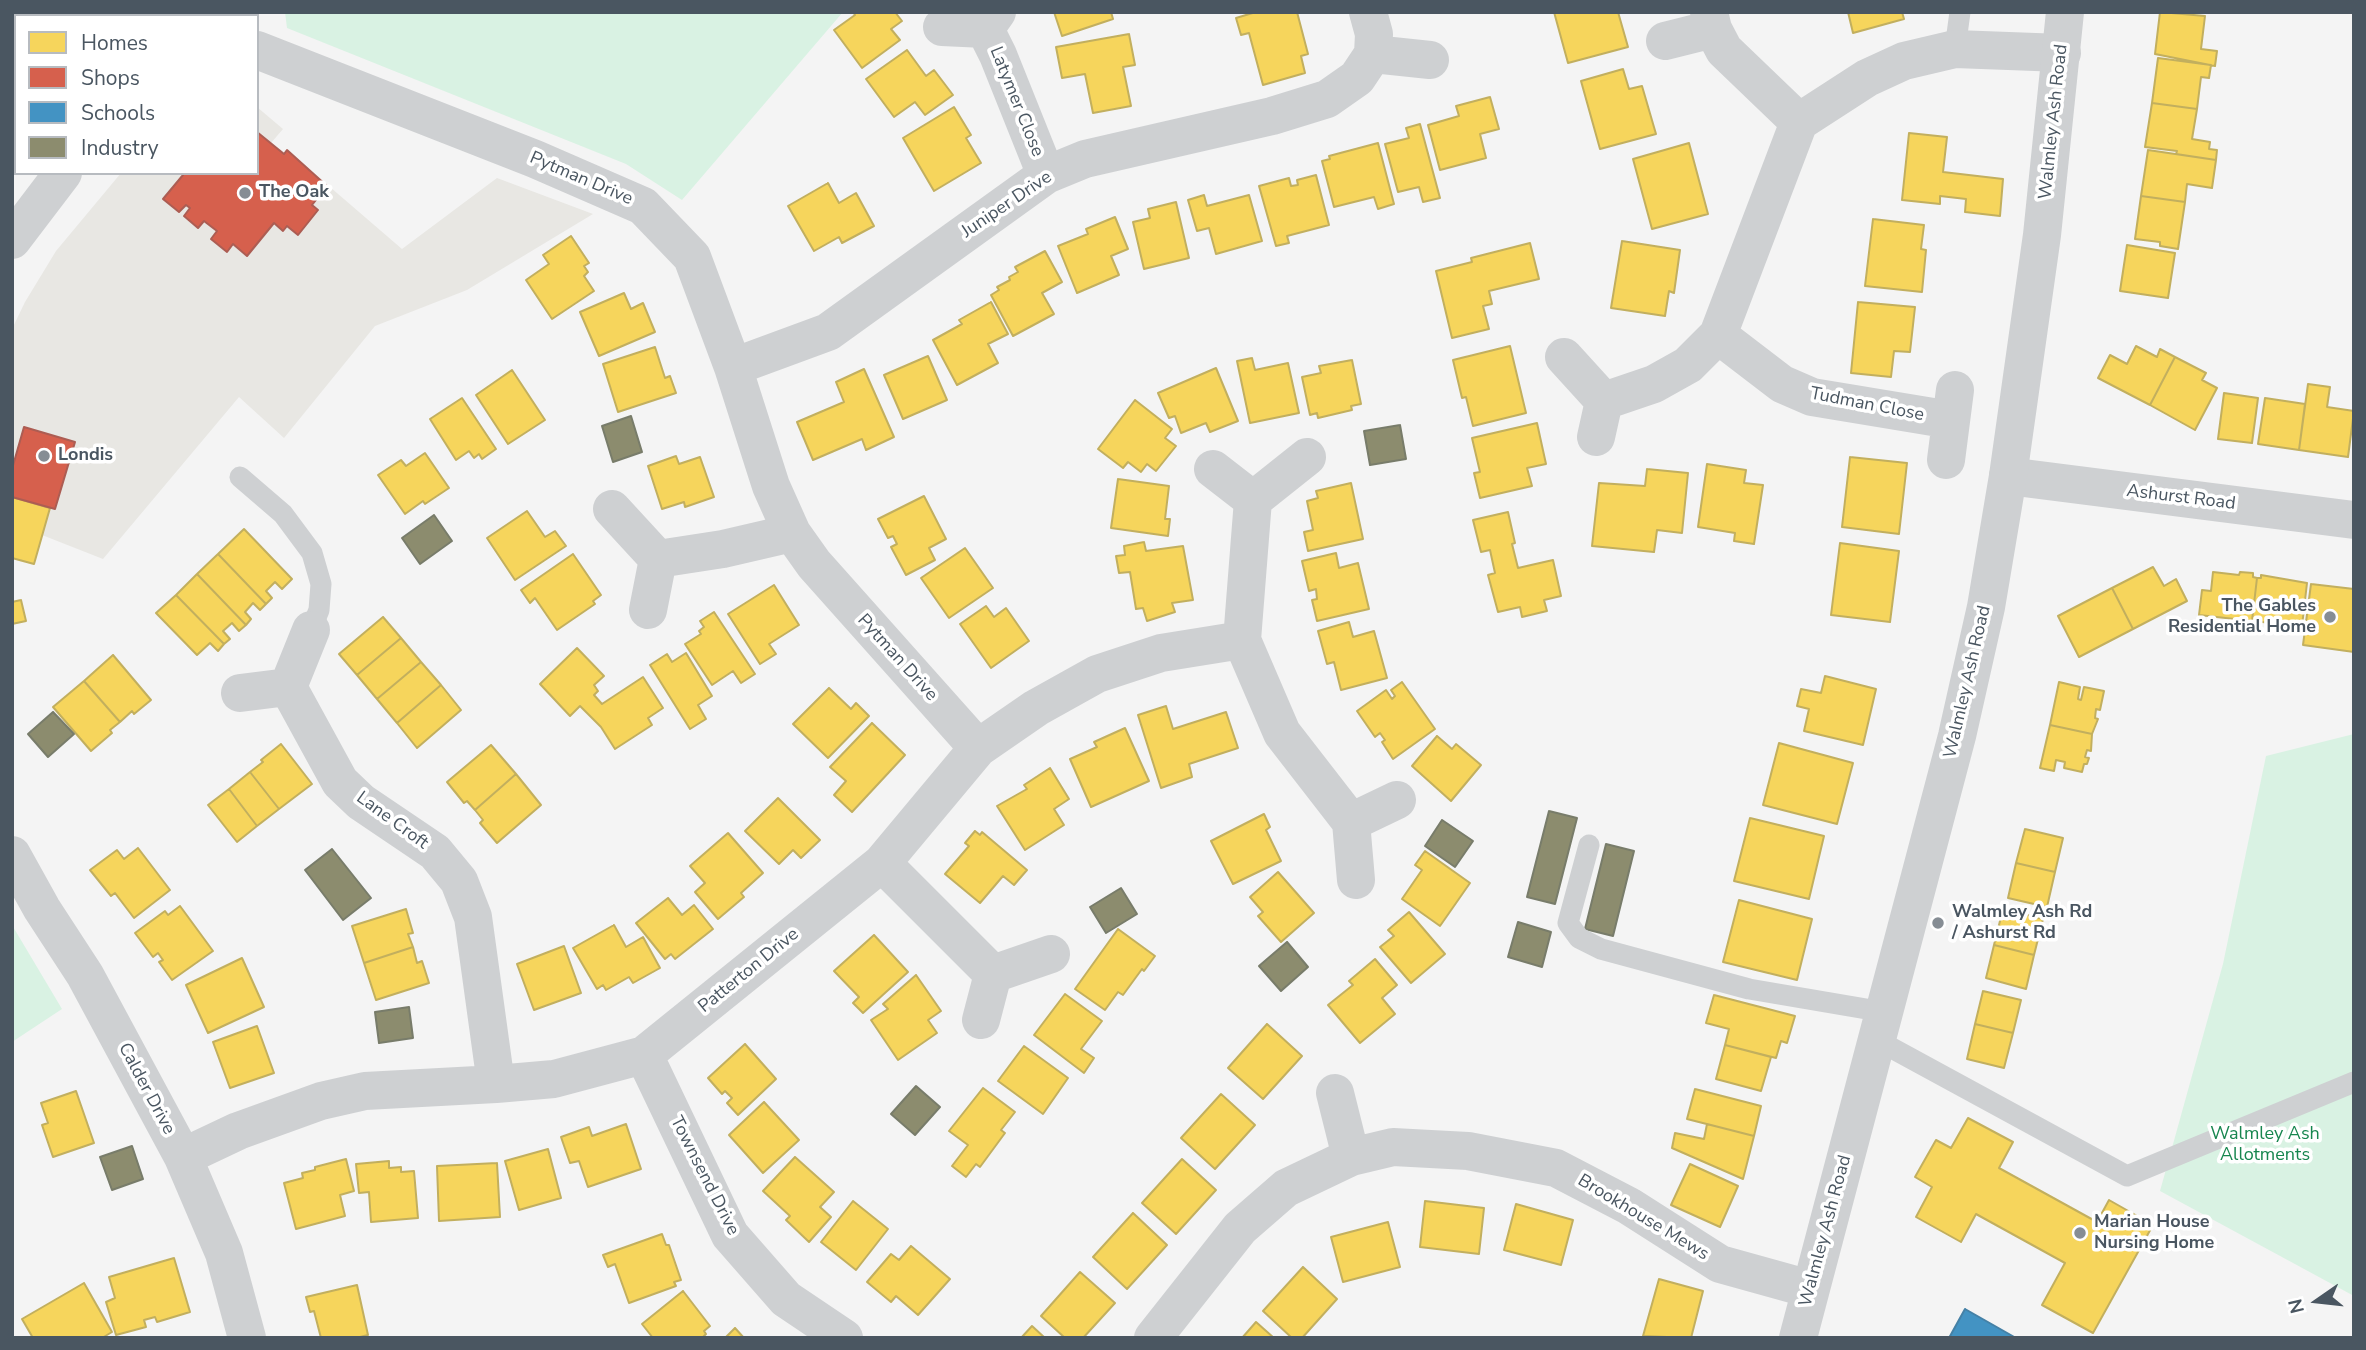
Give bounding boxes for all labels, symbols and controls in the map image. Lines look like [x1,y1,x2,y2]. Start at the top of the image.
legend [14,14,259,175]
text: Homes [81,29,148,57]
street label: Walmley Ash Road [2035,43,2073,201]
street label: Latymer Close [984,44,1048,160]
text: Shops [81,64,140,92]
text: Schools [81,99,155,127]
text: Industry [81,134,159,162]
street label: Pytman Drive [526,148,636,210]
street label: Juniper Drive [958,167,1056,243]
place label: The Oak [259,182,329,204]
marker: The Oak [237,185,253,201]
street label: Tudman Close [1808,383,1926,427]
place label: Londis [58,445,113,467]
marker: Londis [36,448,52,464]
street label: Ashurst Road [2125,481,2237,515]
place label: The Gables Residential Home [2168,596,2316,638]
street label: Walmley Ash Road [1940,604,1996,760]
marker: The Gables Residential Home [2322,609,2338,625]
street label: Pytman Drive [852,610,942,706]
street label: Lane Croft [352,788,432,854]
place label: Walmley Ash Rd / Ashurst Rd [1952,902,2092,944]
marker: Walmley Ash Rd / Ashurst Rd [1930,915,1946,931]
street label: Patterton Drive [694,924,804,1018]
street label: Calder Drive [113,1040,179,1138]
street label: Townsend Drive [665,1113,743,1239]
park label: Walmley Ash Allotments [2210,1124,2320,1166]
street label: Walmley Ash Road [1795,1153,1857,1309]
street label: Brookhouse Mews [1574,1170,1712,1266]
place label: Marian House Nursing Home [2094,1212,2214,1254]
marker: Marian House Nursing Home [2072,1225,2088,1241]
north arrow [2282,1266,2352,1336]
text: N [2282,1296,2311,1316]

